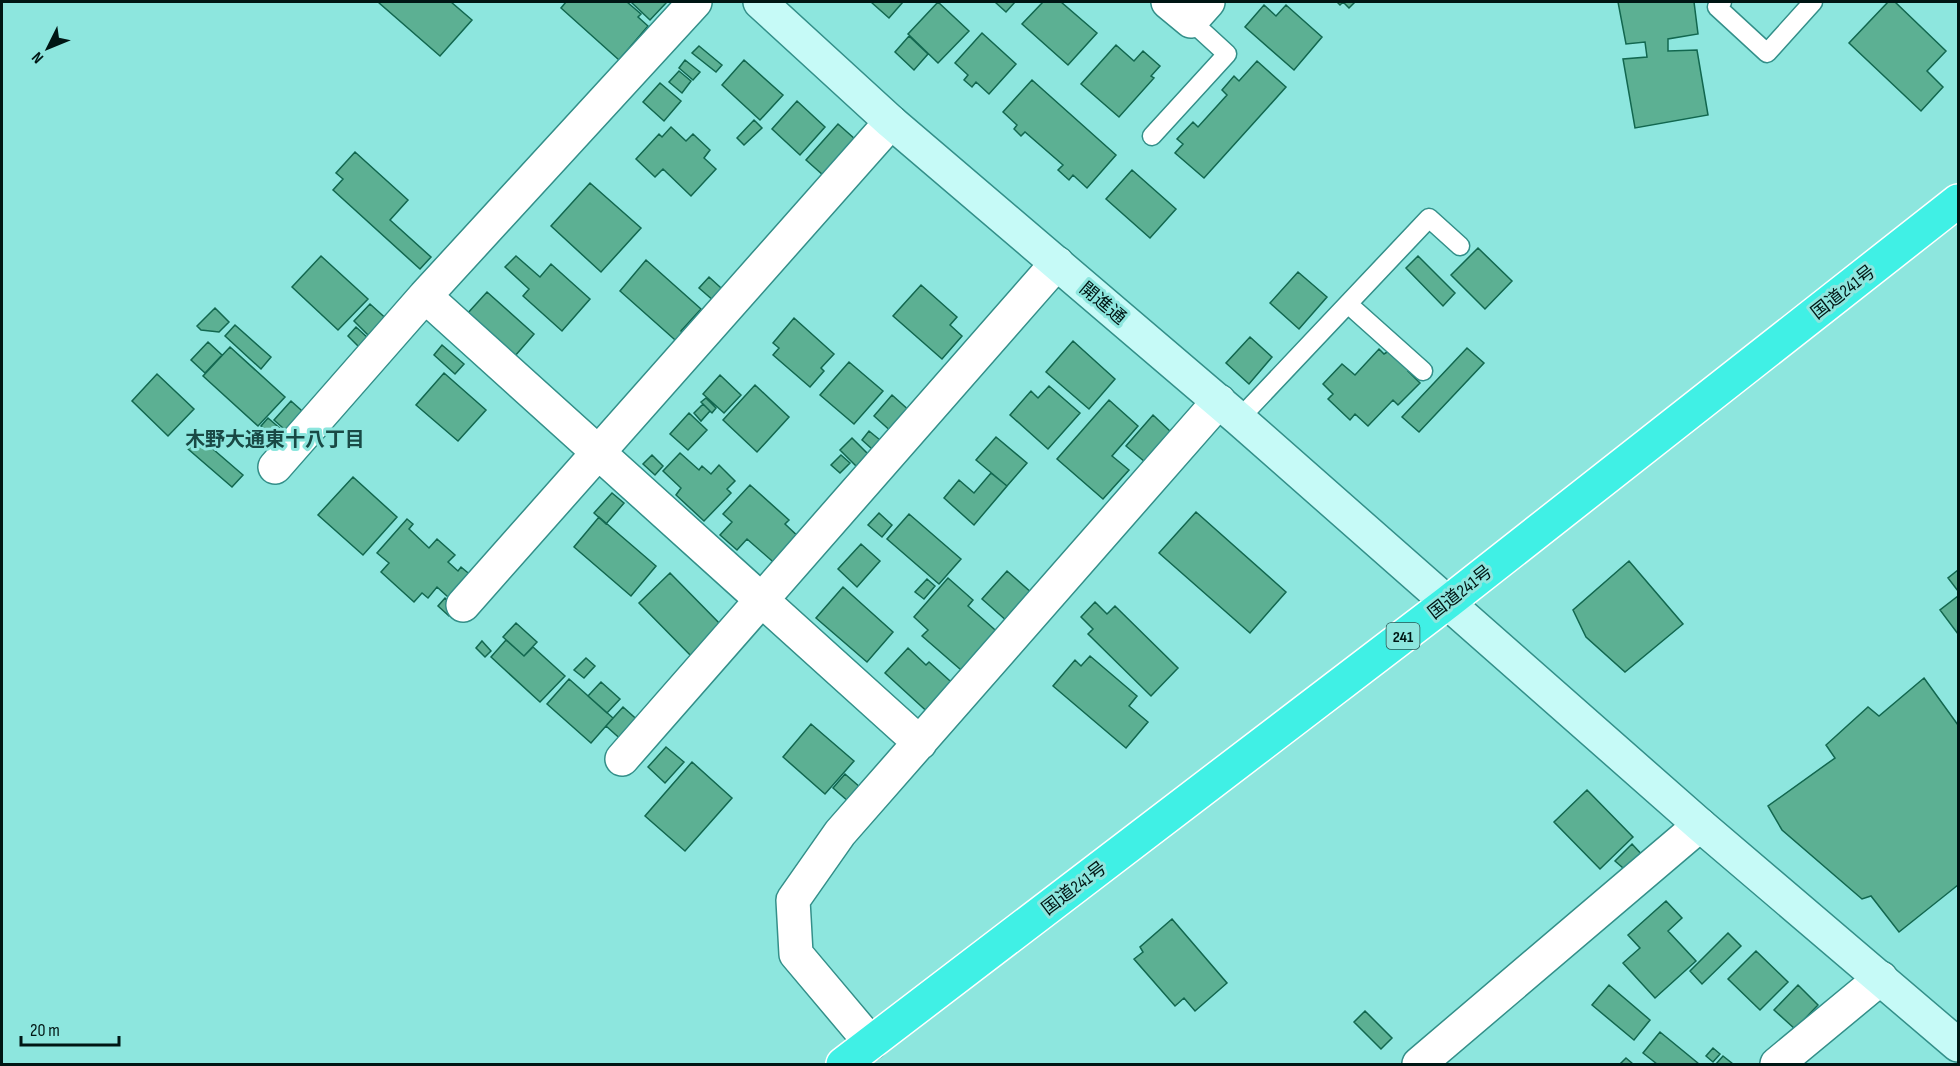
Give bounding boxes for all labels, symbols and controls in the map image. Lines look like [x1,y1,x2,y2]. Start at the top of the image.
north arrow [18,18,78,78]
text: N [28,48,48,67]
street label: 国道241号 [1807,261,1879,324]
street label: 開進通 [1075,278,1130,329]
district label: 木野大通東十八丁目 [185,428,365,452]
street label: 国道241号 [1424,561,1496,624]
road number: 241 [1386,623,1420,649]
street label: 国道241号 [1038,857,1111,919]
scale bar [21,1009,118,1047]
text: 20 m [30,1020,60,1041]

